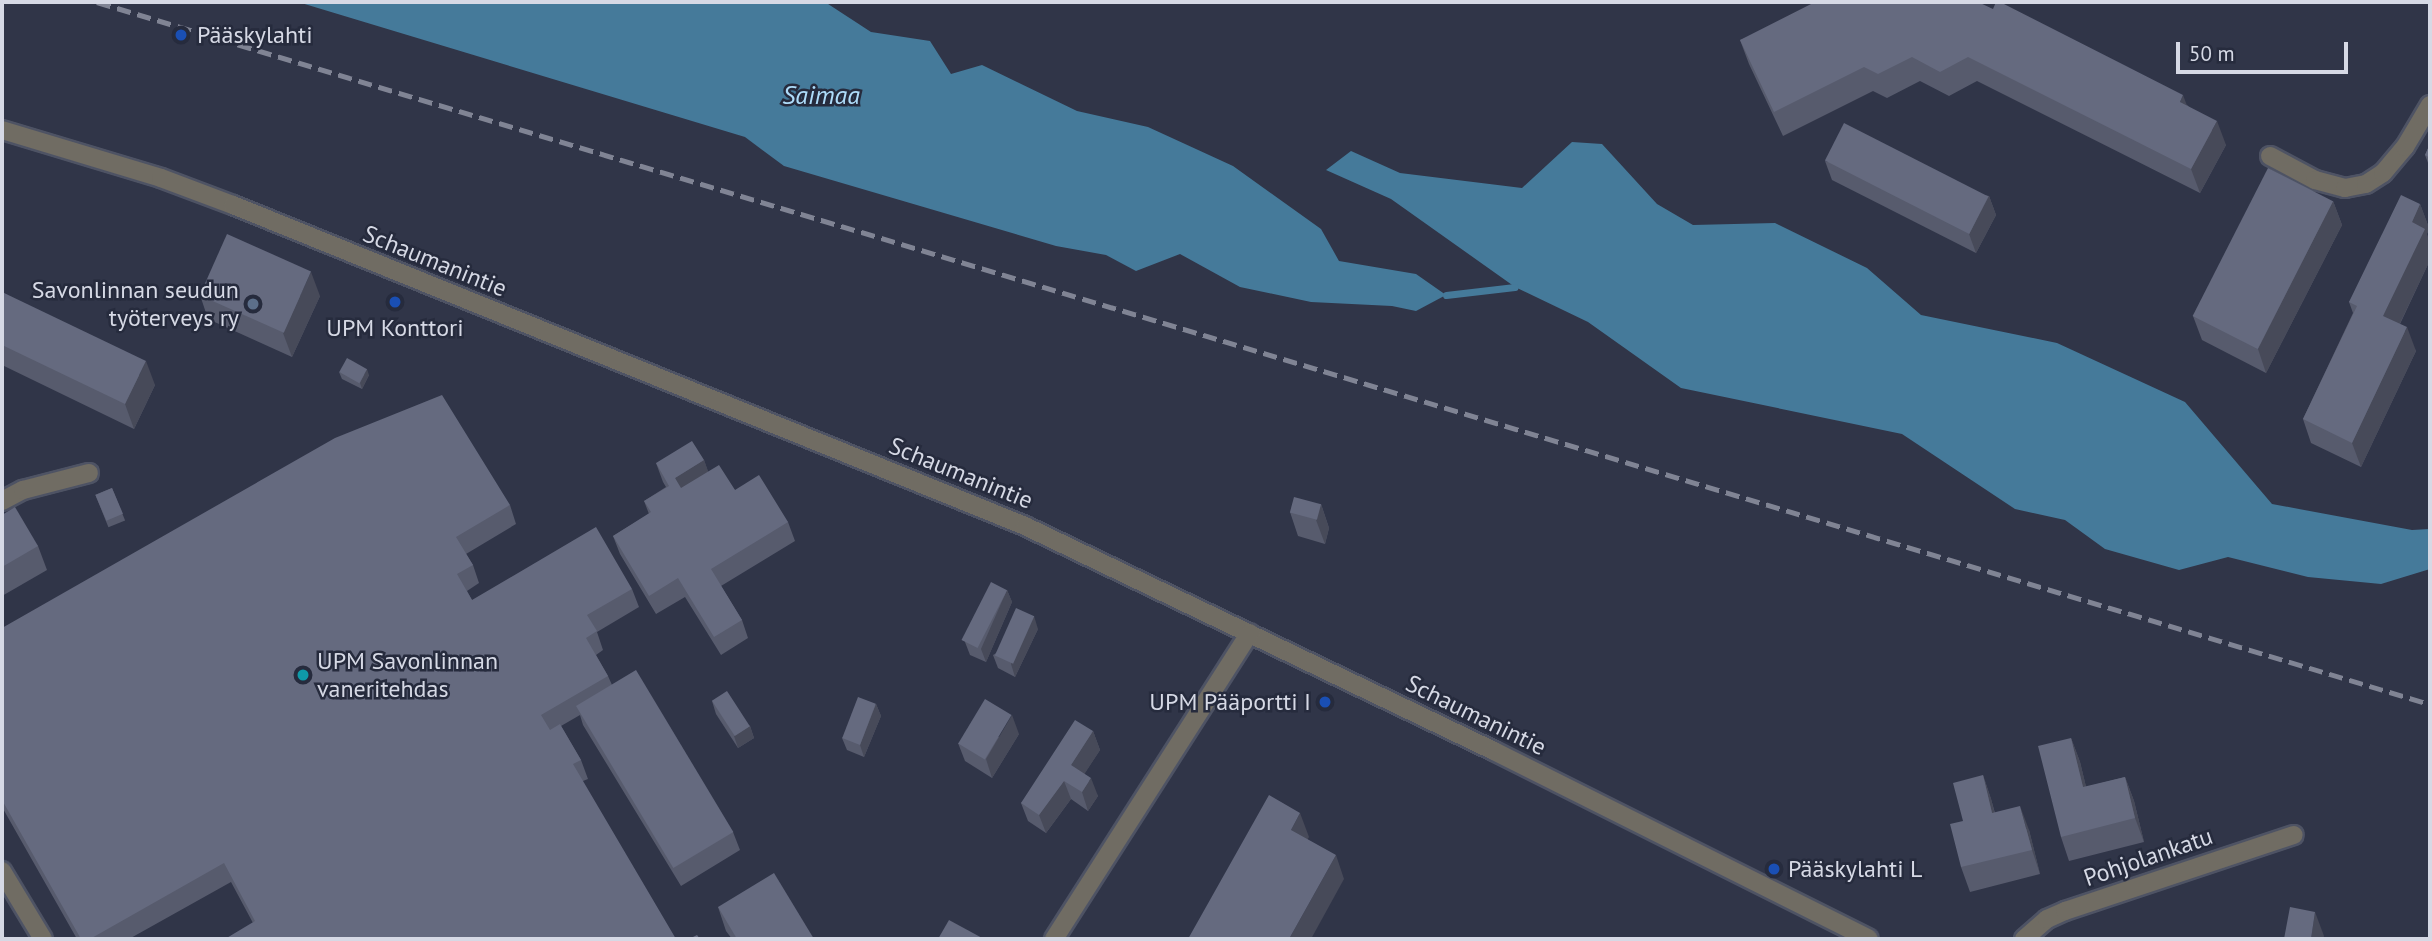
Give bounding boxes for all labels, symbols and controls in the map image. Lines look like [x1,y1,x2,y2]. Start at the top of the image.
place label: Pääskylahti [197,21,313,49]
marker: Pääskylahti [171,25,191,45]
scale bar [2180,28,2352,72]
text: 50 m [2189,40,2235,67]
water label: Saimaa [782,79,860,111]
street label: Schaumanintie [359,219,511,303]
place label: Savonlinnan seudun työterveys ry [32,276,239,332]
marker: UPM Konttori [387,294,403,310]
marker: Savonlinnan seudun työterveys ry [245,296,261,312]
place label: UPM Konttori [326,314,464,342]
street label: Schaumanintie [885,431,1037,515]
place label: UPM Savonlinnan vaneritehdas [317,647,498,703]
marker: UPM Savonlinnan vaneritehdas [295,667,311,683]
street label: Schaumanintie [1401,669,1551,761]
place label: UPM Pääportti I [1149,688,1311,716]
marker: UPM Pääportti I [1317,694,1333,710]
street label: Pohjolankatu [2080,822,2216,892]
place label: Pääskylahti L [1788,855,1922,883]
marker: Pääskylahti L [1766,861,1782,877]

